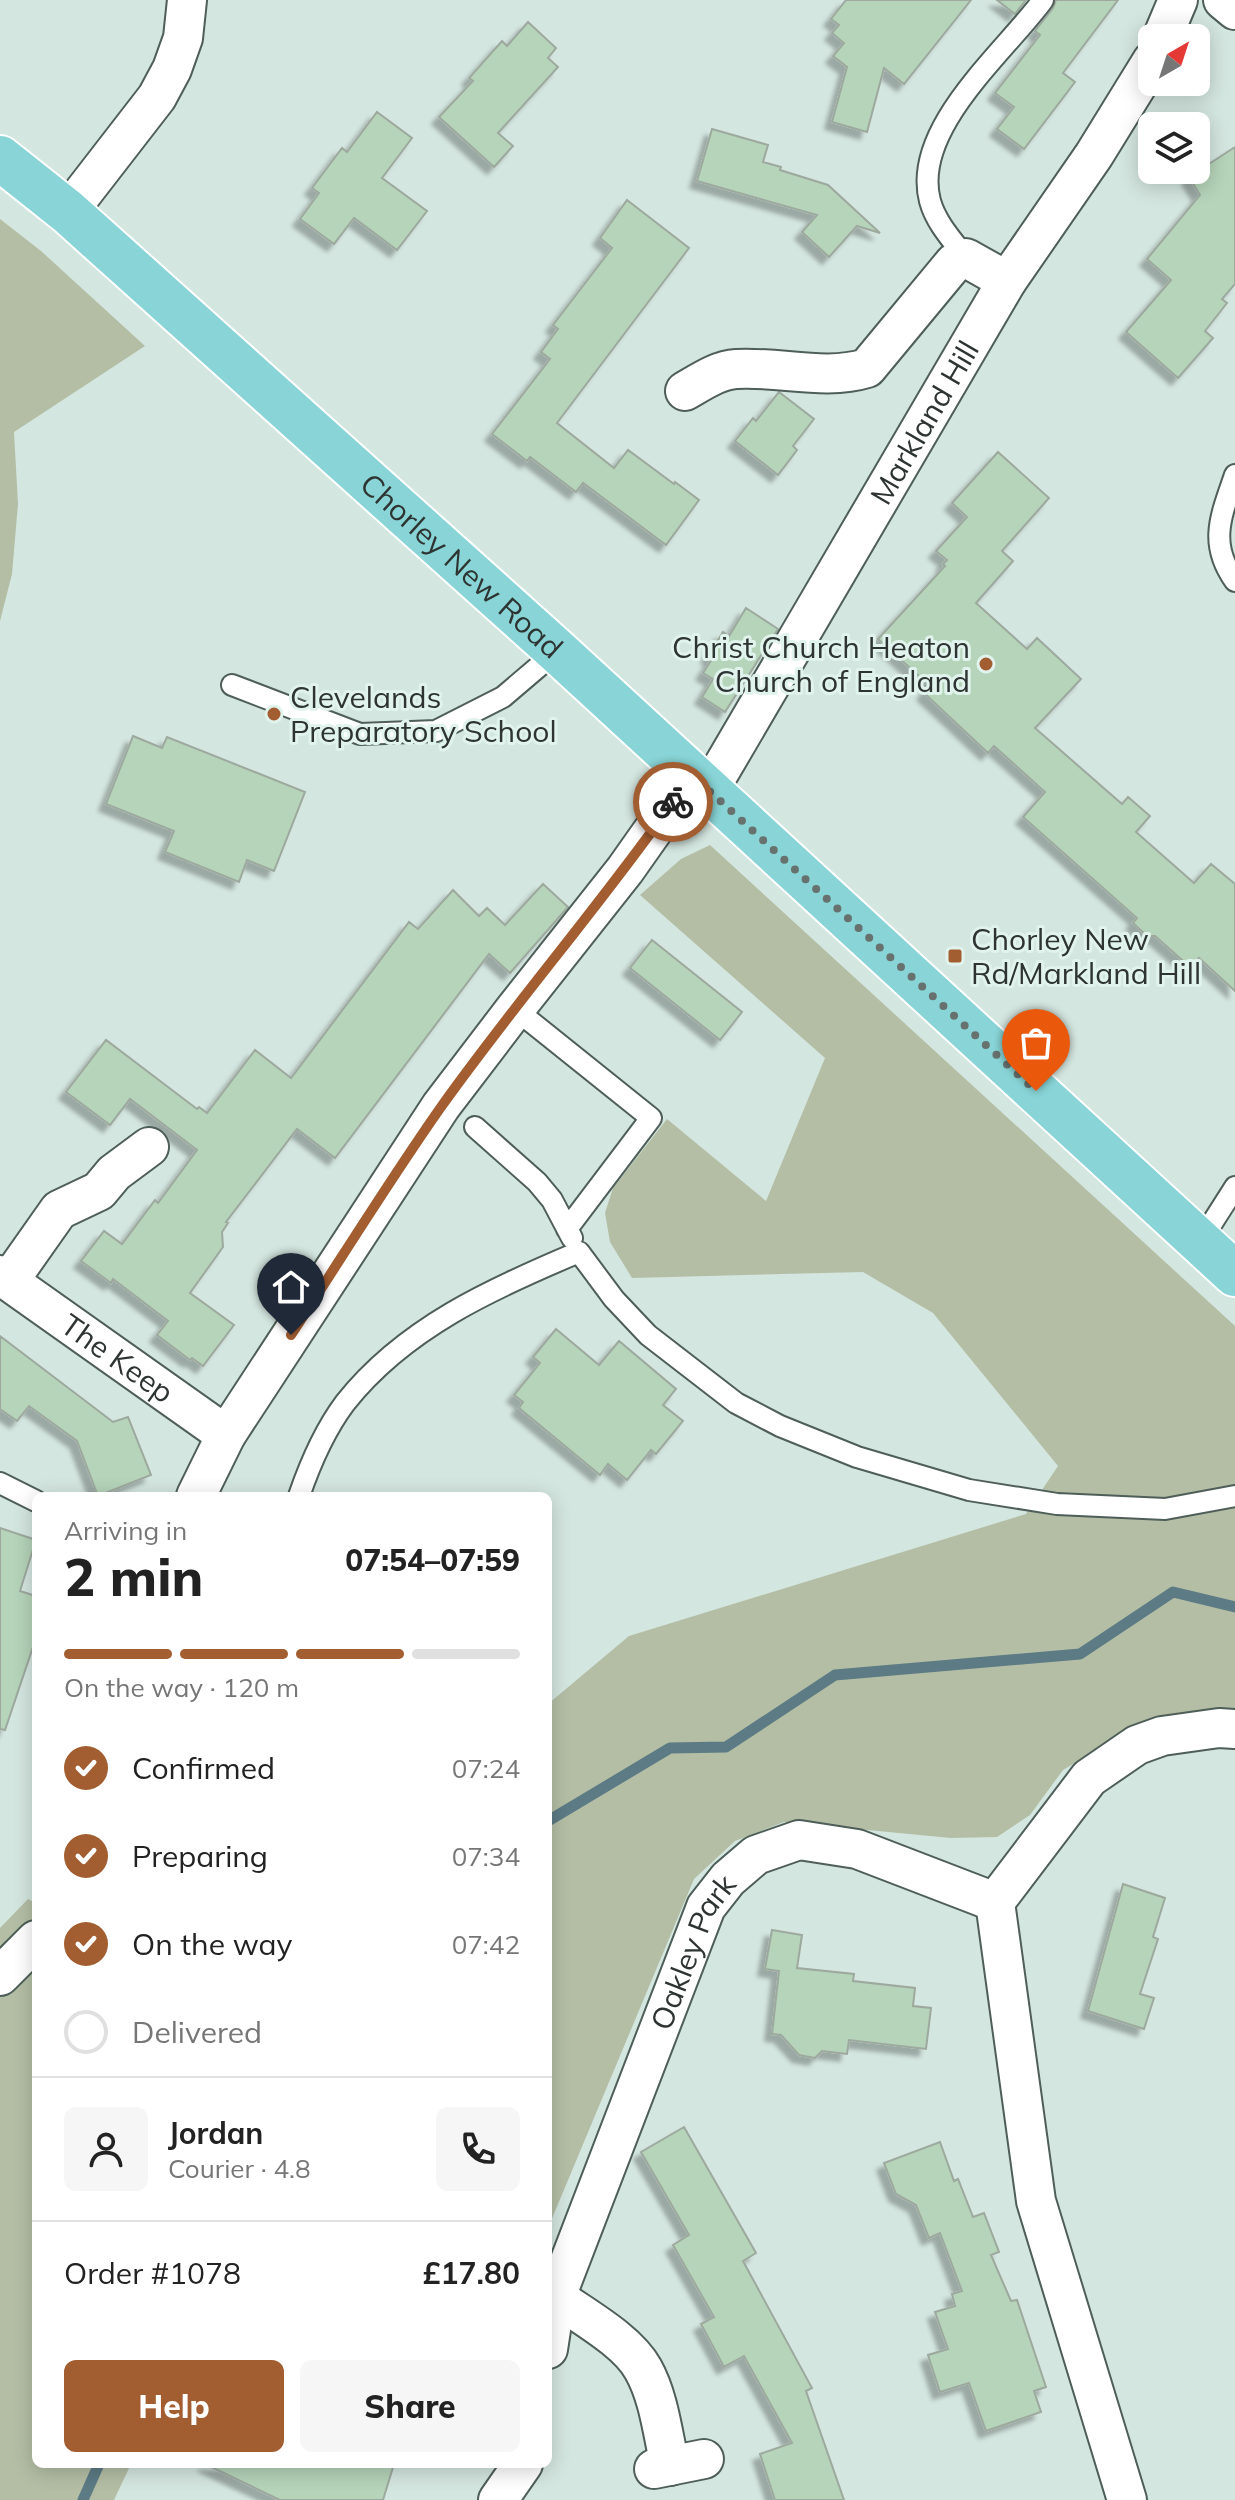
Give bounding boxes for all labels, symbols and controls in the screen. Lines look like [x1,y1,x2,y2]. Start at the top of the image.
north arrow [1138,24,1210,96]
map controls [1138,24,1210,184]
button: layers [1138,112,1210,184]
street label: Markland Hill [862,334,987,511]
street label: Chorley New Road [353,465,571,666]
place label: Christ Church Heaton Church of England [672,628,970,700]
marker: Christ Church Heaton Church of England [977,655,995,673]
place label: Clevelands Preparatory School [290,678,557,750]
marker: Clevelands Preparatory School [265,705,283,723]
courier [633,762,713,842]
icon: bike [651,780,695,824]
place label: Chorley New Rd/Markland Hill [971,920,1201,992]
marker: Chorley New Rd/Markland Hill [946,947,964,965]
pin [1002,1009,1070,1091]
icon: bag [1014,1021,1058,1065]
pin [257,1253,325,1335]
icon: home [269,1265,313,1309]
street label: The Keep [54,1305,181,1411]
text: Arriving in [64,1514,187,1547]
text: 07:54–07:59 [345,1541,520,1579]
text: 2 min [64,1544,203,1609]
text: On the way · 120 m [64,1671,299,1704]
icon: check [64,1746,108,1790]
text: Confirmed [132,1749,275,1787]
text: 07:24 [452,1752,520,1785]
icon: check [64,1834,108,1878]
text: Preparing [132,1837,268,1875]
text: 07:34 [452,1840,520,1873]
street label: Oakley Park [642,1866,744,2035]
icon: check [64,1922,108,1966]
text: On the way [132,1925,292,1963]
text: 07:42 [452,1928,520,1961]
text: Delivered [132,2013,262,2051]
button: person [64,2107,148,2191]
button: phone [436,2107,520,2191]
text: Jordan [168,2114,263,2152]
text: Courier · 4.8 [168,2152,311,2185]
text: Order #1078 [64,2254,241,2292]
text: £17.80 [423,2254,520,2292]
button: Help [64,2360,284,2452]
button: Share [300,2360,520,2452]

